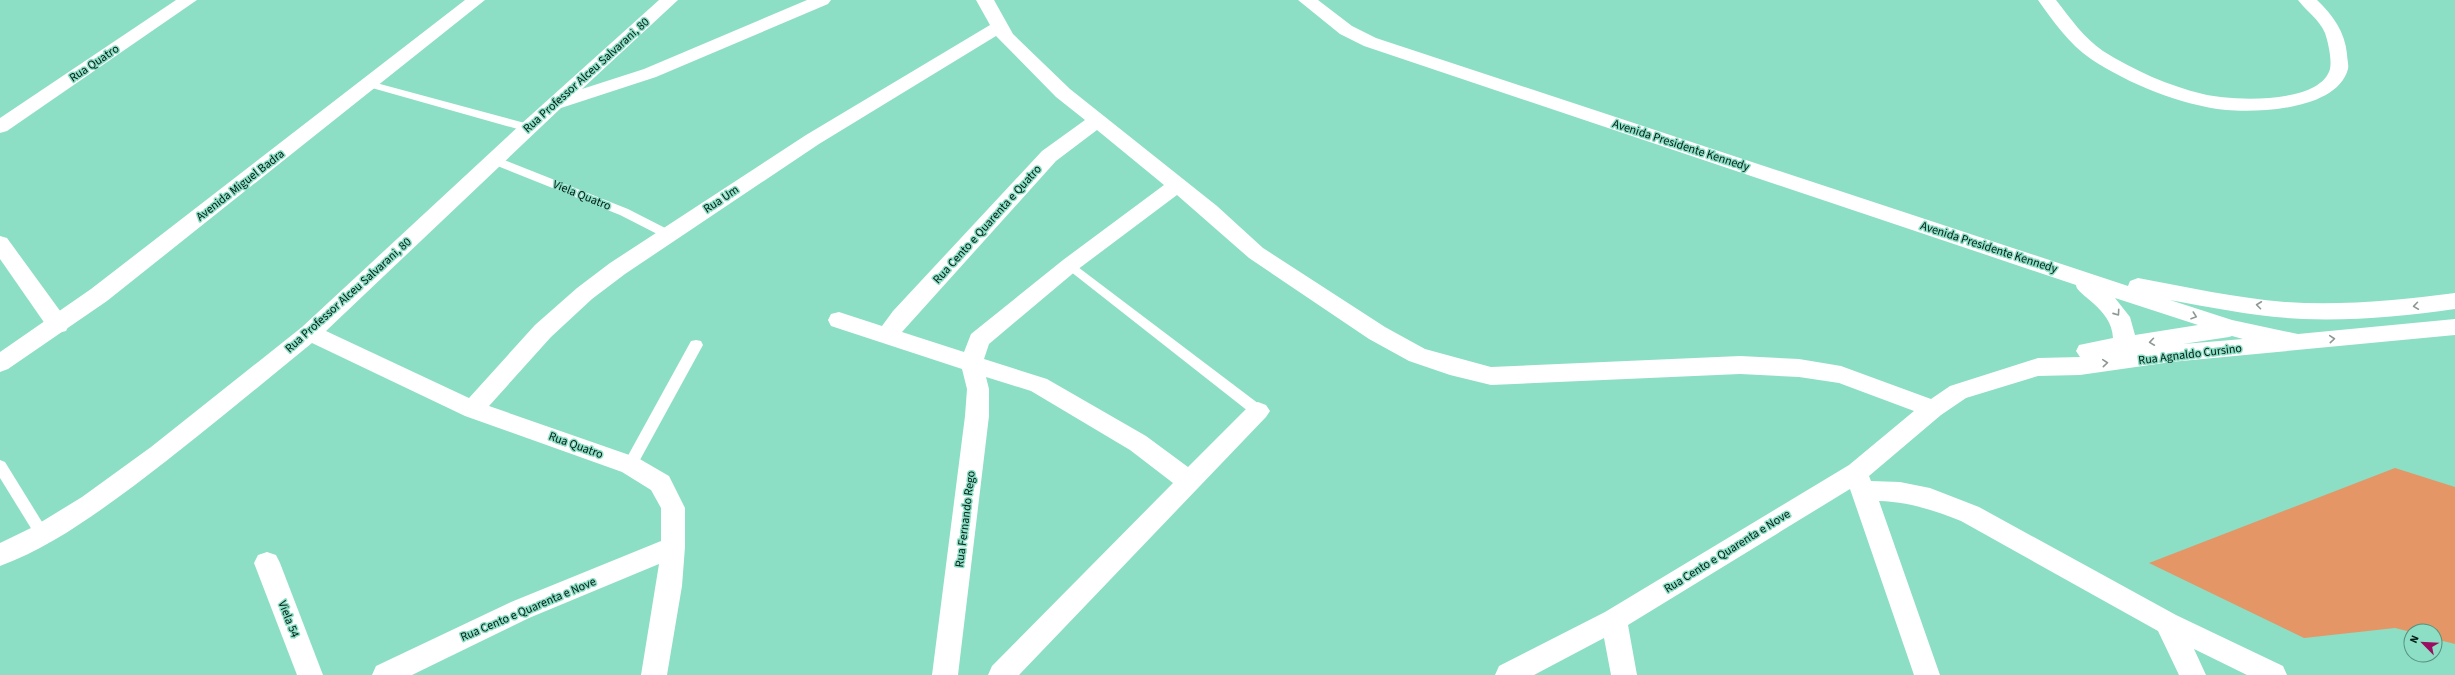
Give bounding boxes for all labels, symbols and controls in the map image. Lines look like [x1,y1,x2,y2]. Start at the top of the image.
street label: Rua Professor Alceu Salvarani, 80 [519,14,653,137]
street label: Rua Quatro [66,40,123,86]
street label: Avenida Presidente Kennedy [1610,115,1752,176]
street label: Avenida Miguel Badra [193,145,288,225]
street label: Rua Cento e Quarenta e Quatro [929,161,1046,288]
street label: Viela Quatro [550,176,614,215]
street label: Rua Um [700,181,742,218]
street label: Avenida Presidente Kennedy [1918,217,2060,278]
street label: Rua Professor Alceu Salvarani, 80 [281,234,415,357]
one-way arrow [2256,301,2262,310]
one-way arrow [2413,301,2419,310]
one-way arrow [2112,309,2119,316]
one-way arrow [2190,311,2197,320]
one-way arrow [2329,335,2335,344]
one-way arrow [2149,337,2155,346]
street label: Rua Agnaldo Cursino [2137,340,2243,369]
one-way arrow [2102,359,2108,368]
street label: Rua Quatro [546,428,605,463]
street label: Rua Fernando Rego [951,470,980,568]
street label: Rua Cento e Quarenta e Nove [1661,506,1794,597]
street label: Rua Cento e Quarenta e Nove [458,573,599,646]
street label: Viela 54 [274,598,303,640]
north arrow [2403,623,2443,663]
text: N [2406,633,2423,646]

